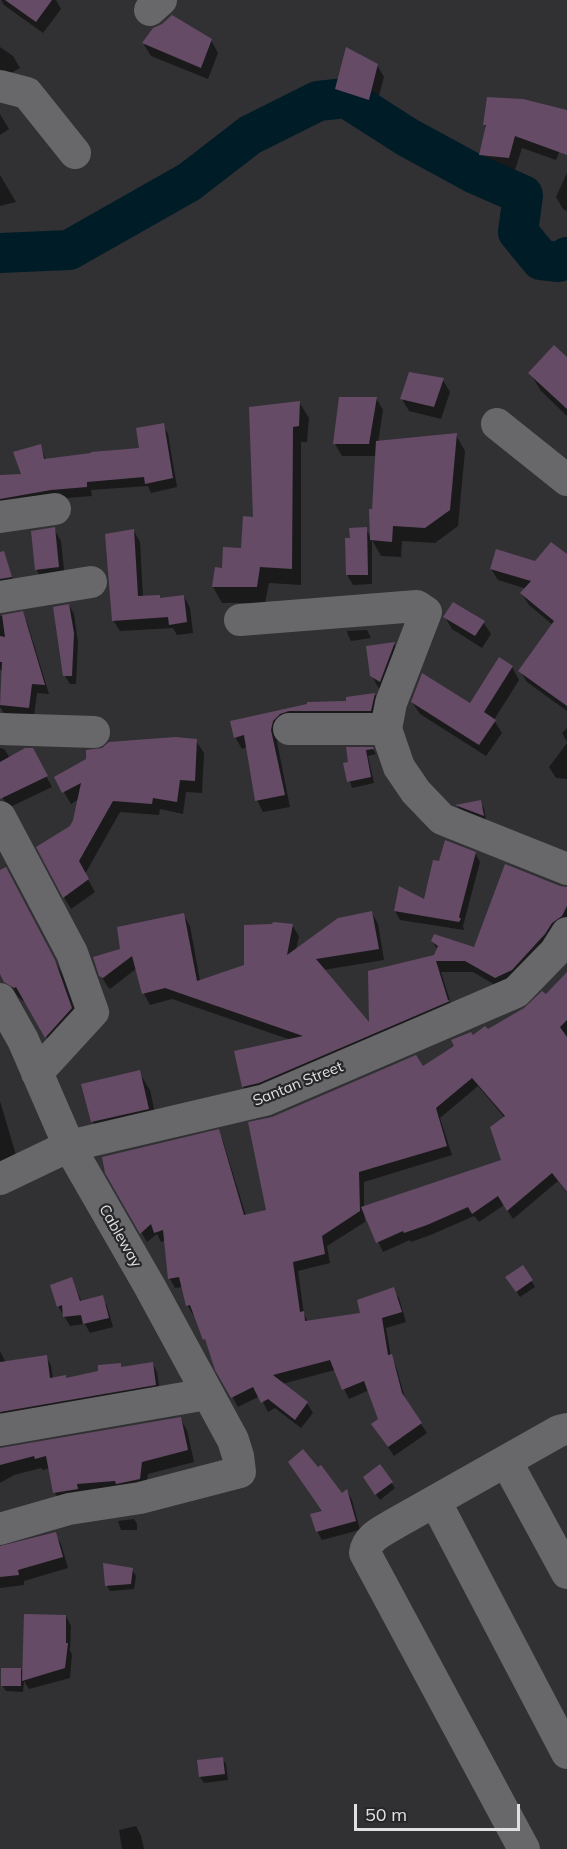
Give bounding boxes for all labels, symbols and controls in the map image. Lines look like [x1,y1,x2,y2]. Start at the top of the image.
street label: Santan Street [250,1058,346,1110]
street label: Cableway [95,1201,145,1271]
scale bar [357,1792,524,1830]
text: 50 m [365,1803,407,1826]

